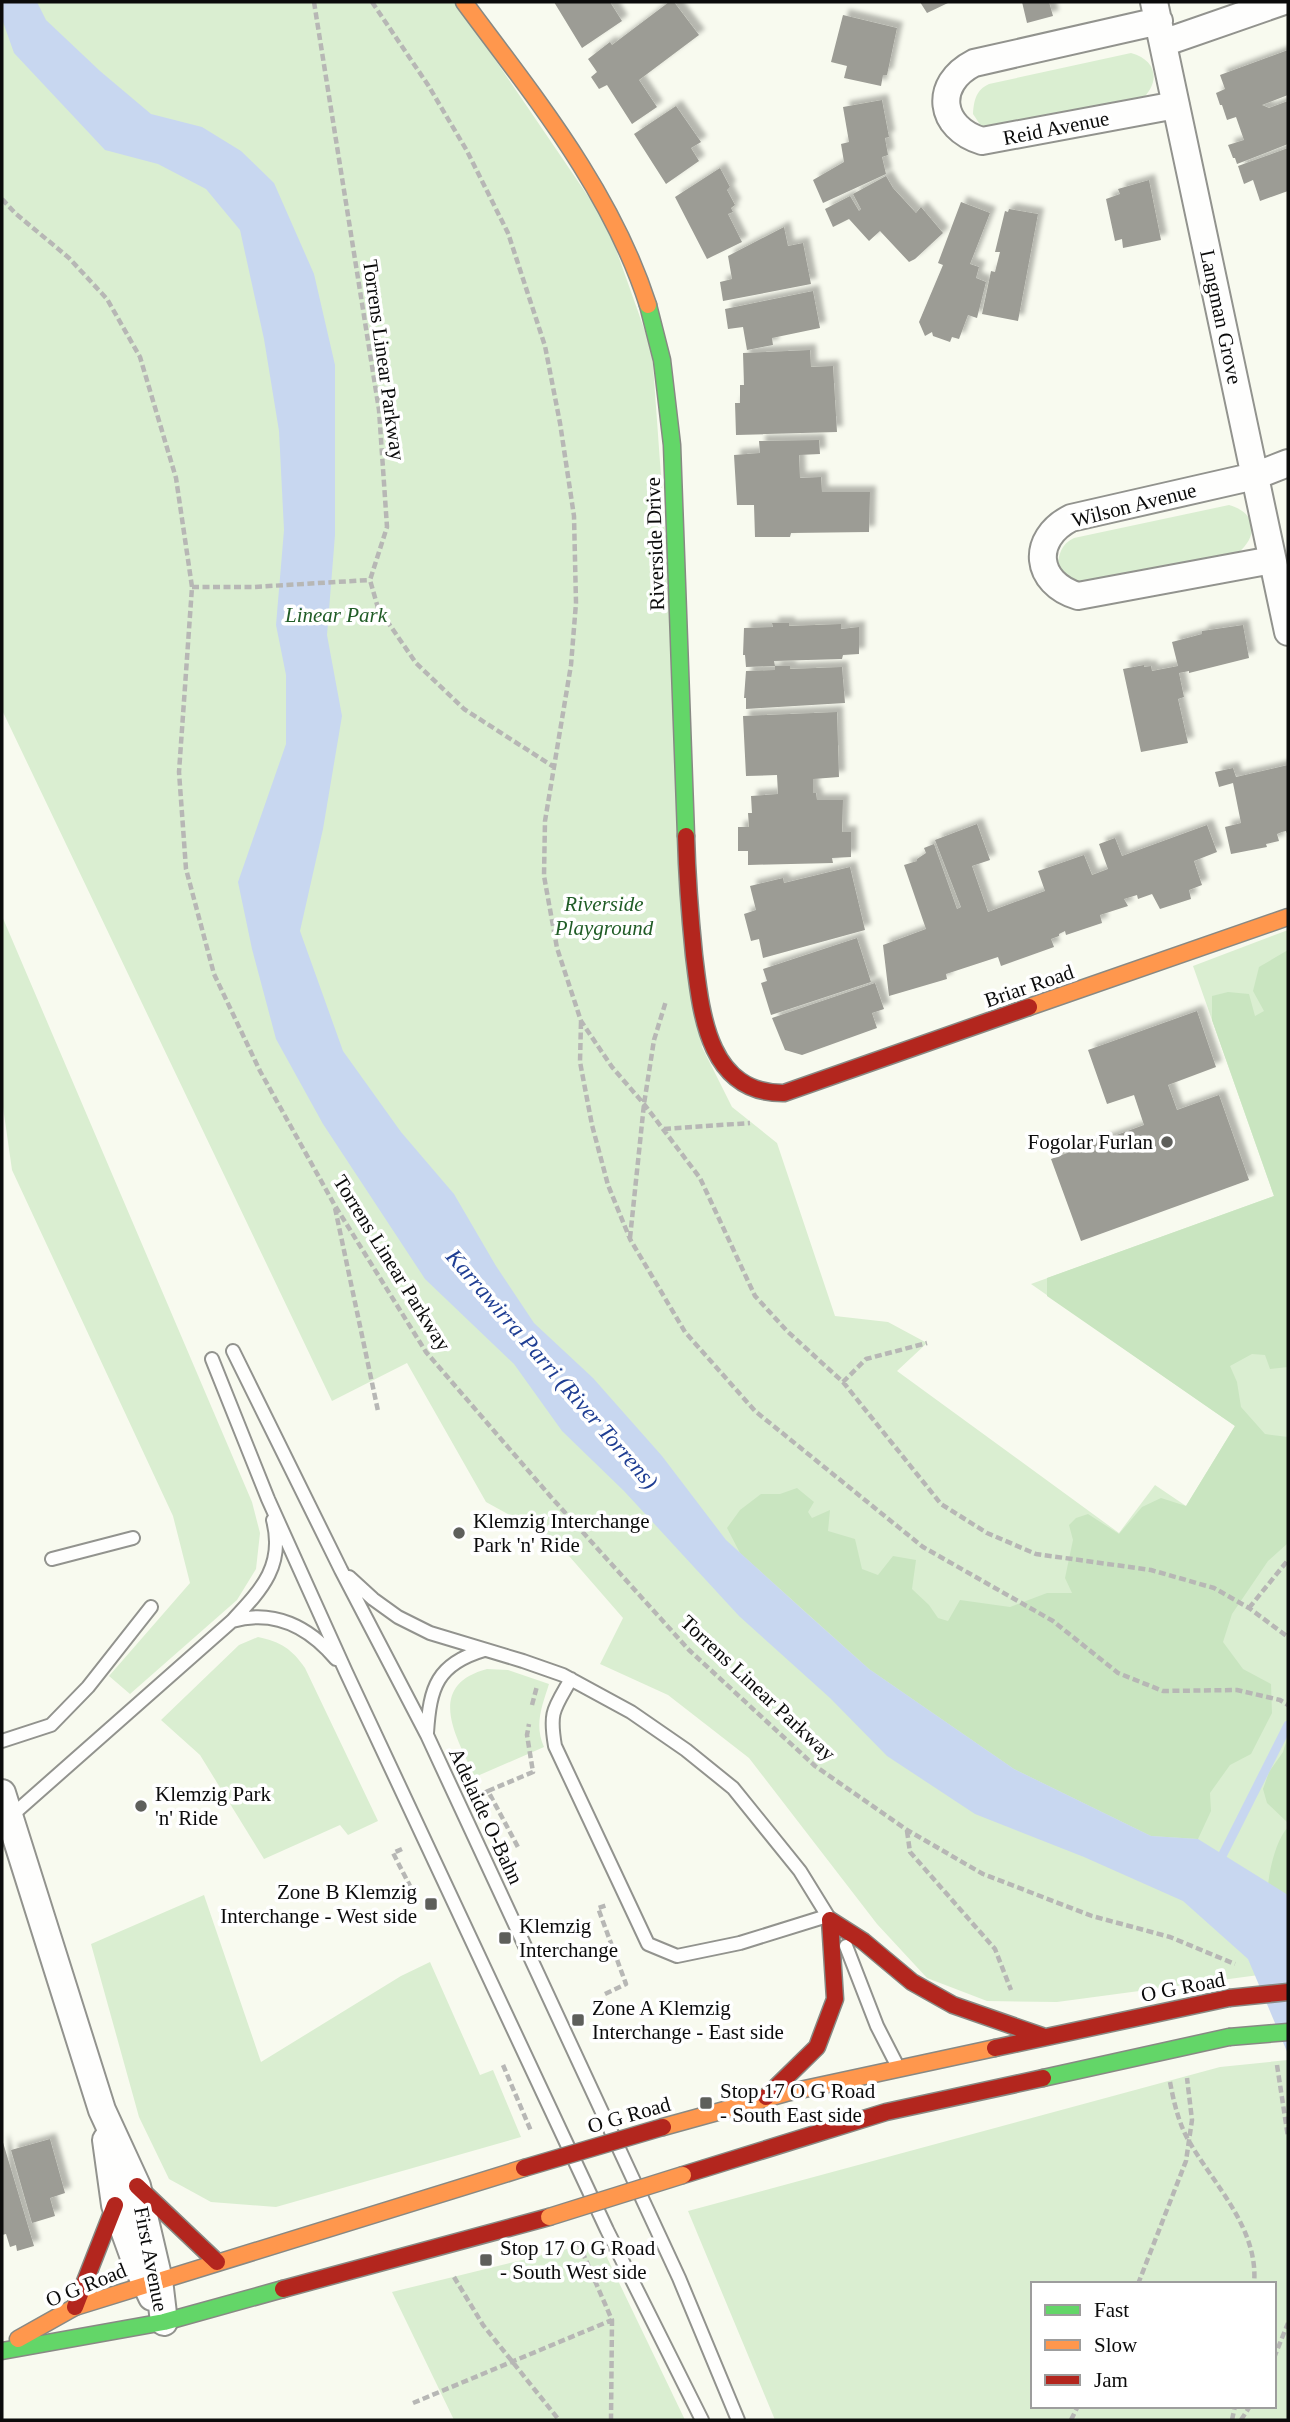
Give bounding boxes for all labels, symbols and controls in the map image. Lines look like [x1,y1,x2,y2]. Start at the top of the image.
street label: Reid Avenue [1001,106,1111,150]
street label: Langman Grove [1195,247,1247,387]
street label: Torrens Linear Parkway [358,258,410,462]
street label: Riverside Drive [641,477,669,611]
street label: Wilson Avenue [1069,478,1199,532]
park label: Linear Park [284,603,388,627]
park label: Riverside Playground [554,892,654,940]
street label: Briar Road [981,959,1077,1012]
place label: Fogolar Furlan [1028,1130,1153,1154]
marker: Fogolar Furlan [1159,1134,1175,1150]
street label: Torrens Linear Parkway [328,1171,456,1356]
water label: Karrawirra Parri (River Torrens) [440,1243,663,1494]
place label: Klemzig Interchange Park 'n' Ride [473,1509,650,1557]
marker: Klemzig Interchange Park 'n' Ride [451,1525,467,1541]
street label: Torrens Linear Parkway [676,1610,841,1766]
street label: Adelaide O-Bahn [444,1744,528,1888]
place label: Klemzig Park 'n' Ride [155,1782,272,1830]
marker: Klemzig Park 'n' Ride [133,1798,149,1814]
place label: Zone B Klemzig Interchange - West side [220,1880,417,1928]
marker: Zone B Klemzig Interchange - West side [423,1896,439,1912]
place label: Klemzig Interchange [519,1914,618,1962]
marker: Klemzig Interchange [497,1930,513,1946]
street label: O G Road [1139,1967,1228,2007]
place label: Zone A Klemzig Interchange - East side [592,1996,784,2044]
marker: Zone A Klemzig Interchange - East side [570,2012,586,2028]
place label: Stop 17 O G Road - South East side [720,2079,876,2127]
street label: O G Road [585,2092,674,2138]
marker: Stop 17 O G Road - South East side [698,2095,714,2111]
street label: First Avenue [129,2205,173,2313]
place label: Stop 17 O G Road - South West side [500,2236,656,2284]
marker: Stop 17 O G Road - South West side [478,2252,494,2268]
street label: O G Road [42,2258,130,2312]
legend [1031,2282,1276,2408]
text: Fast [1094,2298,1129,2322]
text: Slow [1094,2333,1138,2357]
text: Jam [1094,2368,1128,2392]

